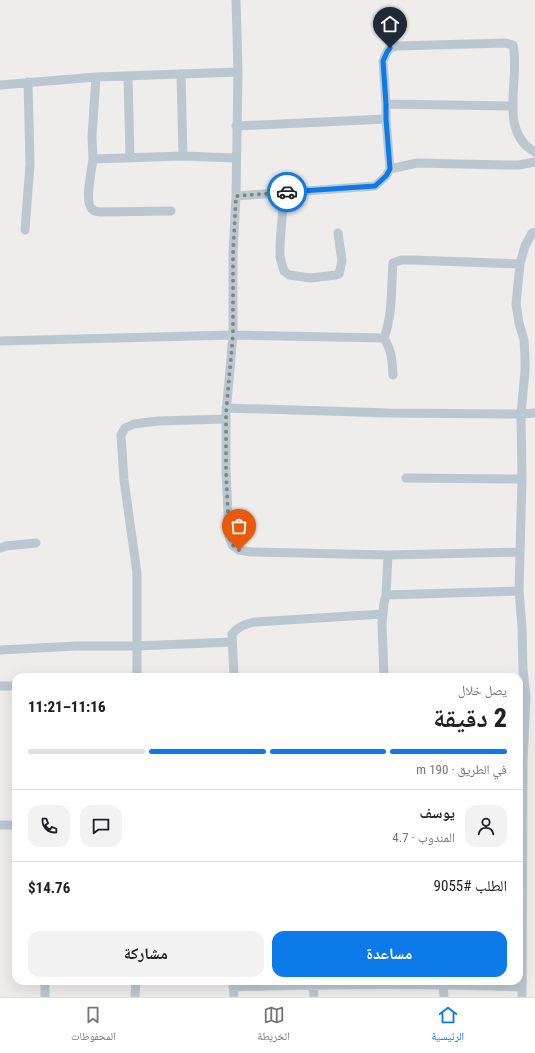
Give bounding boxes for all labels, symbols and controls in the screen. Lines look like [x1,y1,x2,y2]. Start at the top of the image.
pin [373,7.0,407,48]
icon: home [379,13,401,35]
courier [267,172,307,212]
icon: car [276,181,298,203]
pin [222,509,256,550]
icon: bag [228,515,250,537]
text: يصل خلال [458,683,507,698]
text: 11:16–11:21 [28,698,106,716]
text: 2 دقيقة [433,703,507,733]
text: في الطريق · 190 m [416,762,507,777]
text: يوسف [420,804,455,822]
button: phone [28,805,70,847]
button: chat [80,805,122,847]
button: person [465,805,507,847]
text: المندوب · 4.7 [392,830,455,845]
text: الطلب #9055 [434,877,507,895]
text: $14.76 [28,879,70,897]
button: مشاركة [28,931,264,977]
button: مساعدة [272,931,507,977]
tab: المحفوظات [71,1004,116,1047]
tab: الخريطة [257,1004,290,1047]
tab: الرئيسية [432,1004,464,1047]

